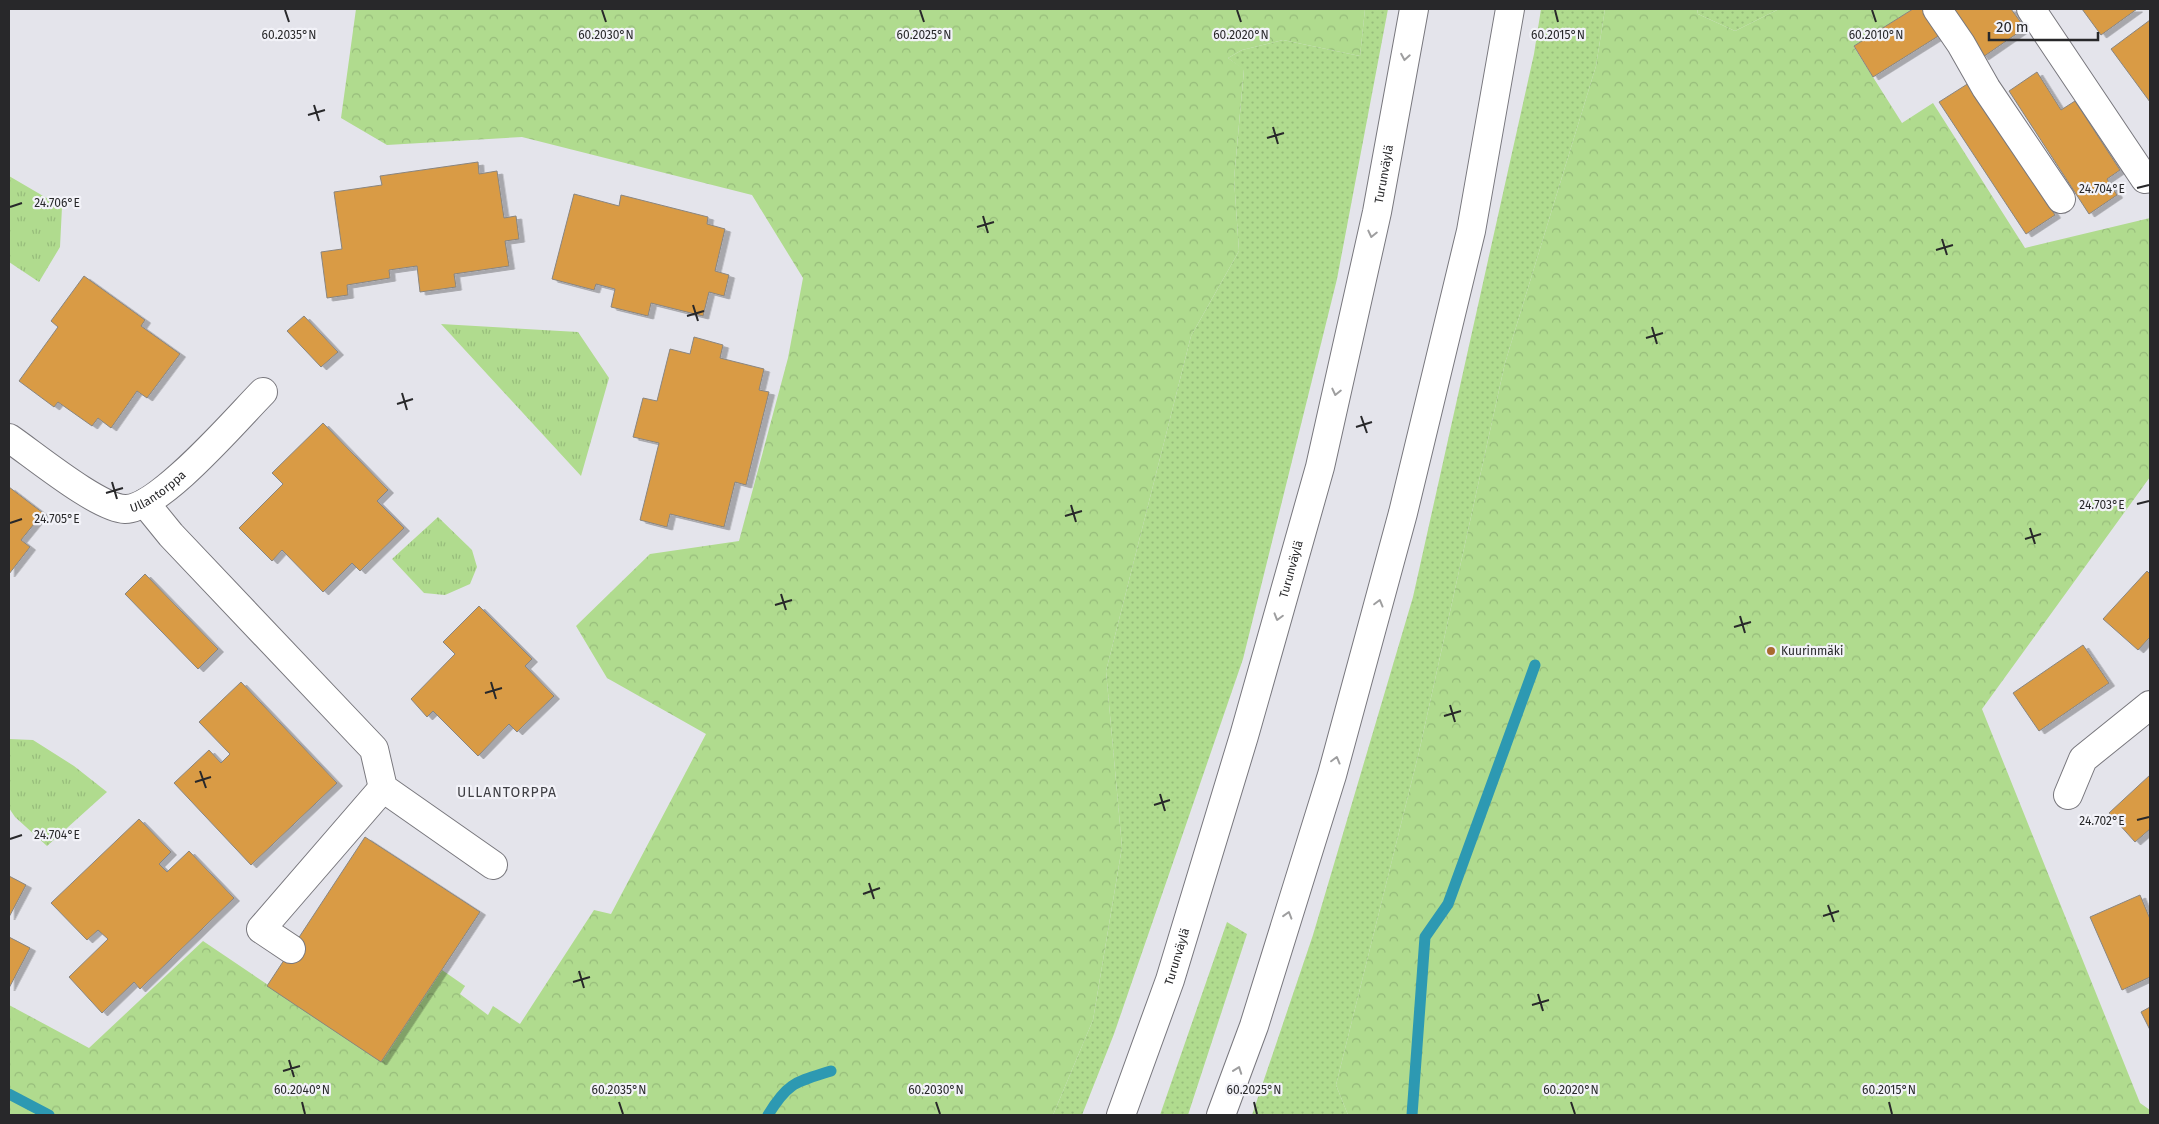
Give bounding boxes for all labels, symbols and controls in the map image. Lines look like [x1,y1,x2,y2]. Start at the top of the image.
scale bar [1989,10,2098,42]
text: 20 m [1996,18,2029,36]
text: 60.2035°N [262,28,316,42]
text: 60.2030°N [578,28,634,42]
text: 60.2025°N [897,28,951,42]
text: 60.2020°N [1213,28,1269,42]
text: 60.2015°N [1531,28,1585,42]
text: 60.2010°N [1849,28,1903,42]
one-way arrow [1400,52,1410,61]
street label: Turunväylä [1372,144,1396,204]
text: 24.704°E [2079,182,2125,196]
text: 24.706°E [34,196,80,210]
one-way arrow [1367,229,1378,238]
one-way arrow [1331,388,1342,397]
street label: Ullantorppa [128,468,189,515]
text: 24.703°E [2079,498,2125,512]
text: 24.705°E [34,512,80,526]
street label: Turunväylä [1276,539,1306,600]
one-way arrow [1373,599,1383,608]
one-way arrow [1273,613,1283,621]
place label: Kuurinmäki [1781,644,1843,658]
marker: Kuurinmäki [1765,645,1777,657]
one-way arrow [1331,756,1341,764]
district label: ULLANTORPPA [457,784,557,801]
text: 24.702°E [2079,814,2125,828]
text: 24.704°E [34,828,80,842]
one-way arrow [1283,912,1293,920]
street label: Turunväylä [1162,926,1192,987]
one-way arrow [1232,1066,1242,1074]
text: 60.2040°N [274,1083,330,1097]
text: 60.2035°N [592,1083,646,1097]
text: 60.2030°N [908,1083,964,1097]
text: 60.2025°N [1227,1083,1281,1097]
text: 60.2020°N [1543,1083,1599,1097]
text: 60.2015°N [1862,1083,1916,1097]

